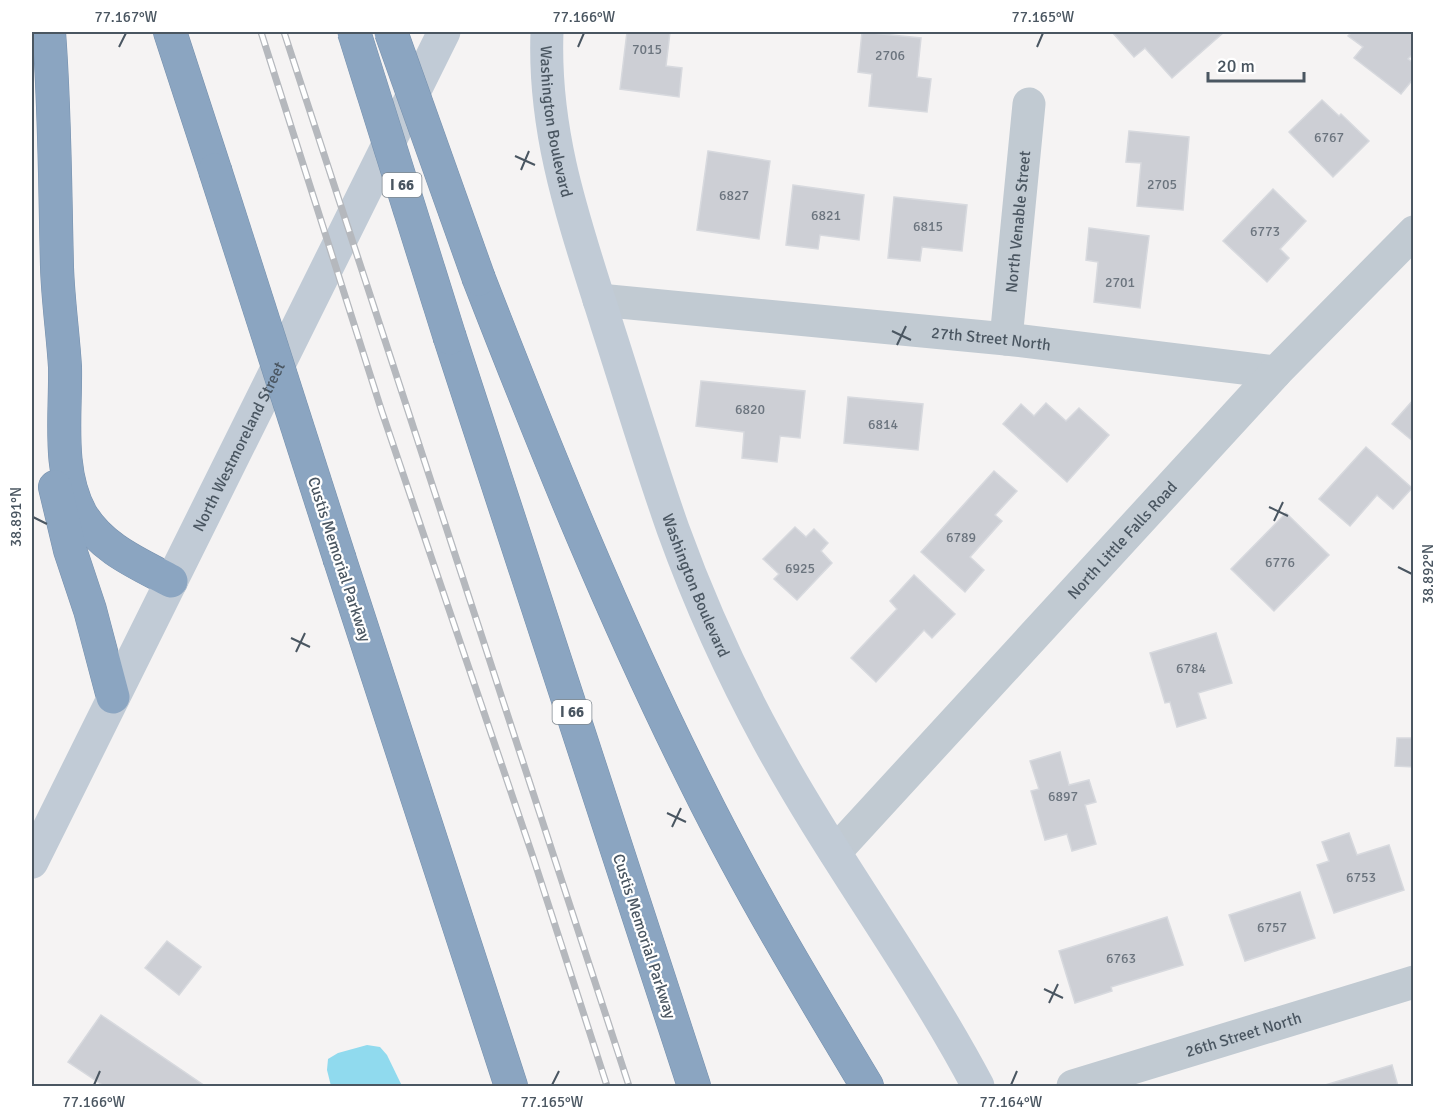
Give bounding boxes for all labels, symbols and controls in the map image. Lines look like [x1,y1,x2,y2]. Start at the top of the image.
text: 77.167°W [95,8,158,26]
text: 77.166°W [553,8,616,26]
text: 77.165°W [1012,8,1075,26]
house number: 7015 [632,41,662,58]
street label: Washington Boulevard [536,45,577,199]
scale bar [1208,45,1304,83]
house number: 2706 [875,47,905,64]
text: 20 m [1217,55,1255,77]
house number: 6767 [1314,129,1344,146]
street label: North Venable Street [1002,149,1035,294]
road number: I 66 [382,173,422,197]
house number: 2705 [1147,176,1177,193]
house number: 6827 [719,187,749,204]
house number: 6821 [811,207,841,224]
house number: 6815 [913,218,943,235]
house number: 6773 [1250,223,1280,240]
house number: 2701 [1105,274,1135,291]
street label: 27th Street North [930,323,1052,355]
street label: North Westmoreland Street [189,358,290,535]
house number: 6820 [735,401,765,418]
house number: 6814 [868,416,899,433]
street label: Custis Memorial Parkway [303,474,375,645]
street label: North Little Falls Road [1064,477,1182,604]
text: 38.891°N [7,487,25,547]
street label: Washington Boulevard [657,511,734,661]
house number: 6789 [946,529,976,546]
text: 38.892°N [1419,544,1437,604]
house number: 6776 [1265,554,1295,571]
house number: 6925 [785,560,815,577]
house number: 6784 [1176,660,1207,677]
road number: I 66 [552,700,592,724]
house number: 6897 [1048,788,1078,805]
street label: Custis Memorial Parkway [608,851,680,1022]
house number: 6753 [1346,869,1376,886]
house number: 6757 [1257,919,1287,936]
house number: 6763 [1106,950,1136,967]
street label: 26th Street North [1183,1008,1304,1062]
text: 77.166°W [63,1093,126,1111]
text: 77.165°W [521,1093,584,1111]
text: 77.164°W [980,1093,1043,1111]

